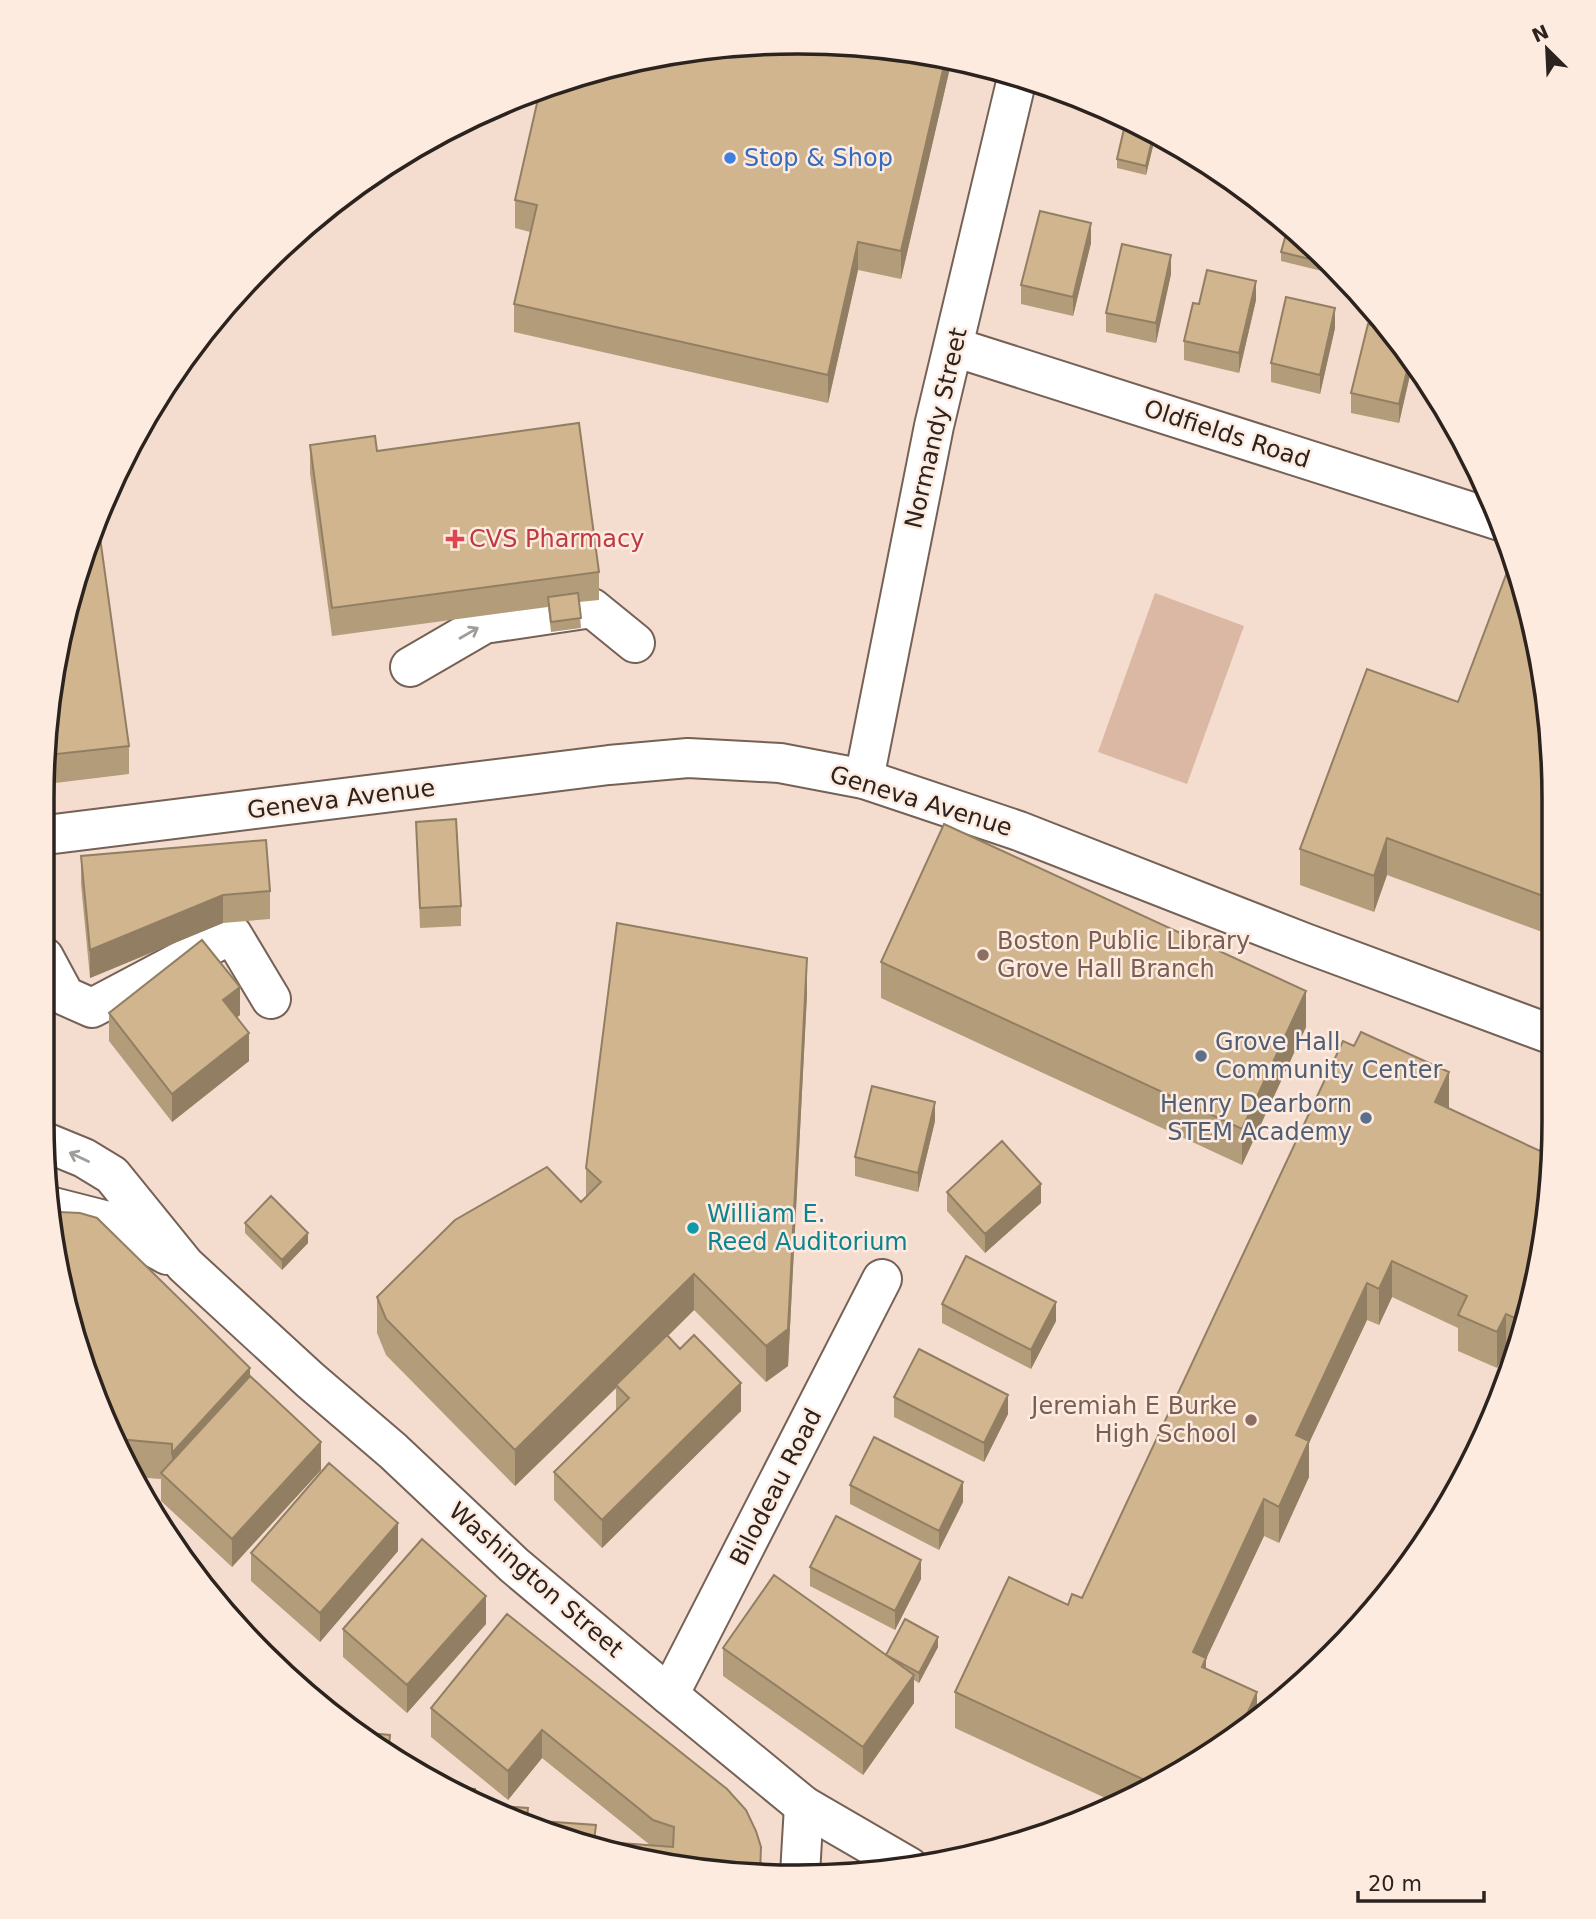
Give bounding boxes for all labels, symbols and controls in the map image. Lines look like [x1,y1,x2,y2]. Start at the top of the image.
north arrow [1512,14,1582,84]
text: N [1528,20,1552,47]
place label: Stop & Shop [744,144,893,172]
marker: Stop & Shop [722,150,738,166]
street label: Normandy Street [899,325,973,531]
street label: Oldfields Road [1140,394,1314,474]
place label: CVS Pharmacy [469,525,644,553]
marker: CVS Pharmacy [447,531,463,547]
one-way arrow [458,626,479,639]
street label: Geneva Avenue [827,760,1015,842]
street label: Geneva Avenue [245,774,437,824]
place label: Boston Public Library Grove Hall Branch [997,927,1250,983]
marker: Boston Public Library Grove Hall Branch [975,947,991,963]
place label: Grove Hall Community Center [1215,1028,1442,1084]
marker: Grove Hall Community Center [1193,1048,1209,1064]
place label: Henry Dearborn STEM Academy [1160,1090,1352,1146]
marker: Henry Dearborn STEM Academy [1358,1110,1374,1126]
one-way arrow [69,1150,90,1163]
place label: William E. Reed Auditorium [707,1200,908,1256]
marker: William E. Reed Auditorium [685,1220,701,1236]
place label: Jeremiah E Burke High School [1029,1392,1237,1448]
street label: Bilodeau Road [724,1404,828,1570]
marker: Jeremiah E Burke High School [1243,1412,1259,1428]
street label: Washington Street [443,1497,629,1663]
scale bar [1358,1860,1484,1904]
text: 20 m [1368,1872,1422,1896]

